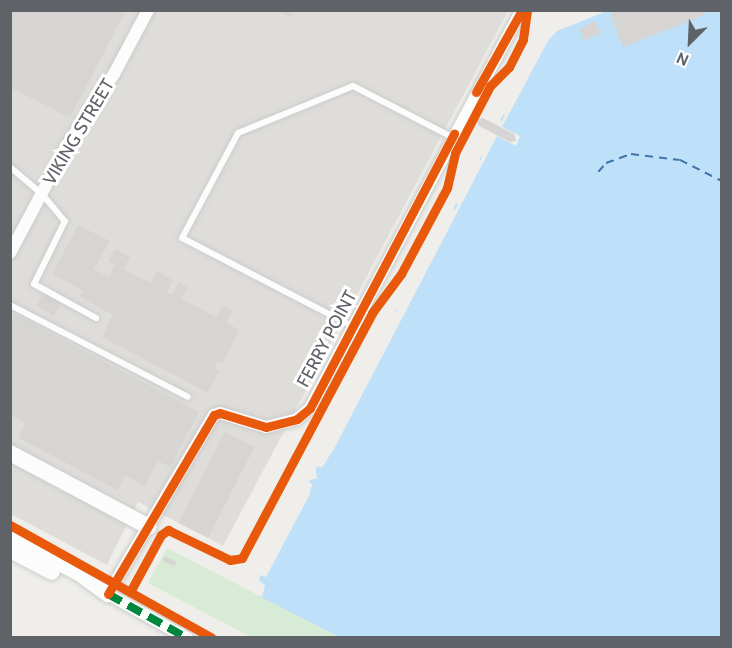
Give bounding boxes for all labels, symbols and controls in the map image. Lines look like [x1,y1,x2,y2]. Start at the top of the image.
north arrow [660,12,720,72]
text: N [673,48,692,70]
street label: VIKING STREET [39,75,119,189]
street label: FERRY POINT [293,287,361,391]

